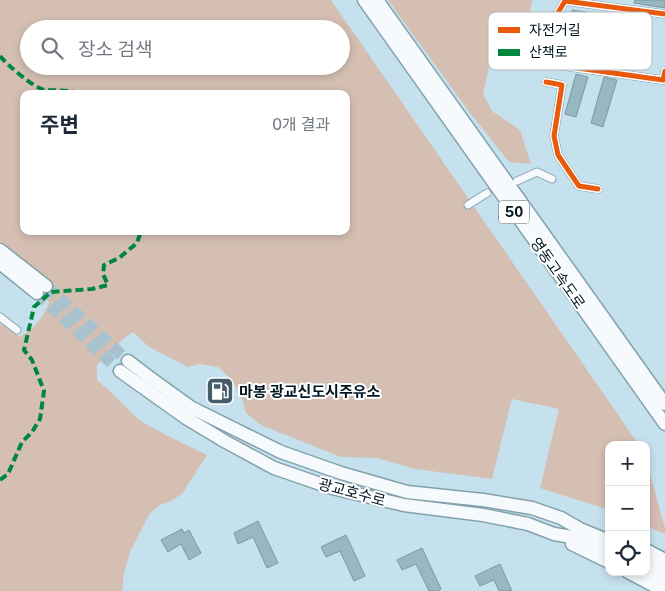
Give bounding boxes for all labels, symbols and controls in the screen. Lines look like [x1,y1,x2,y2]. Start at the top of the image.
legend [488,12,652,70]
search box [20,20,350,75]
text: 자전거길 [529,22,581,38]
icon: search [38,34,66,62]
text: 장소 검색 [78,38,153,60]
text: 산책로 [529,44,568,60]
text: 주변 [40,112,79,137]
text: 0개 결과 [272,115,330,134]
road number: 50 [499,200,529,223]
street label: 영동고속도로 [527,234,589,312]
fuel station icon: 마봉 광교신도시주유소 [205,376,235,406]
place label: 마봉 광교신도시주유소 [239,383,381,400]
map controls [605,441,650,576]
button: + [605,441,650,486]
street label: 광교호수로 [316,475,388,509]
button: − [605,486,650,531]
button: locate [605,531,650,576]

